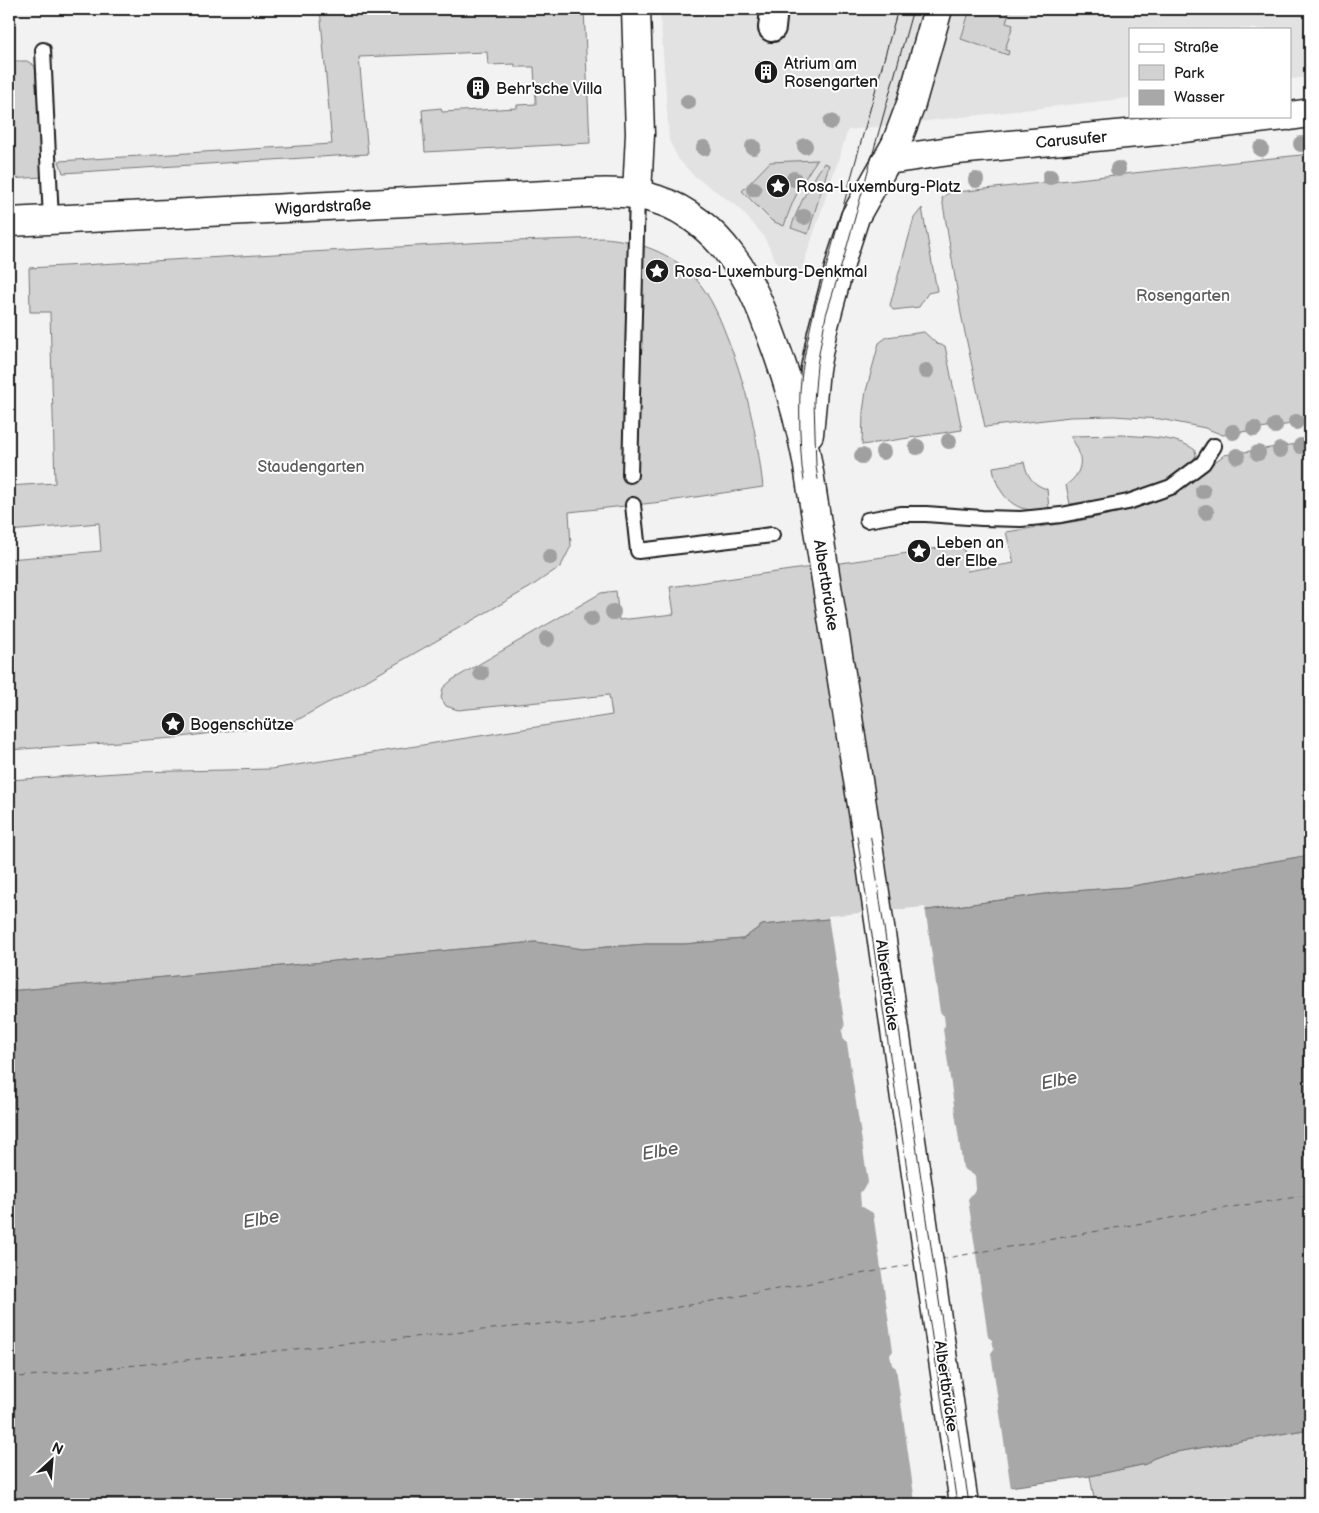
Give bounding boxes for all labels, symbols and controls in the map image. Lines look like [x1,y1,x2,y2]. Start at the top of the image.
legend [1129,28,1292,118]
text: Straße [1174,38,1219,57]
place label: Atrium am Rosengarten [784,55,878,92]
building icon: Atrium am Rosengarten [753,59,779,85]
text: Park [1174,64,1205,83]
building icon: Behr'sche Villa [465,75,491,101]
place label: Behr'sche Villa [496,80,602,99]
text: Wasser [1174,88,1225,107]
street label: Carusufer [1035,128,1108,153]
place icon: Rosa-Luxemburg-Platz [765,173,791,199]
place label: Rosa-Luxemburg-Platz [796,178,961,197]
street label: Wigardstraße [275,195,372,220]
place icon: Rosa-Luxemburg-Denkmal [644,258,670,284]
place label: Rosa-Luxemburg-Denkmal [674,263,867,282]
park label: Rosengarten [1136,287,1230,306]
park label: Staudengarten [258,458,364,477]
place label: Leben an der Elbe [936,534,1004,571]
street label: Albertbrücke [809,538,842,633]
place icon: Leben an der Elbe [906,538,932,564]
place icon: Bogenschütze [160,711,186,737]
place label: Bogenschütze [190,716,294,735]
street label: Albertbrücke [871,938,902,1033]
water label: Elbe [1039,1067,1079,1094]
water label: Elbe [640,1138,680,1165]
water label: Elbe [241,1206,281,1233]
street label: Albertbrücke [930,1339,961,1434]
north arrow [28,1436,78,1486]
text: N [49,1439,66,1459]

